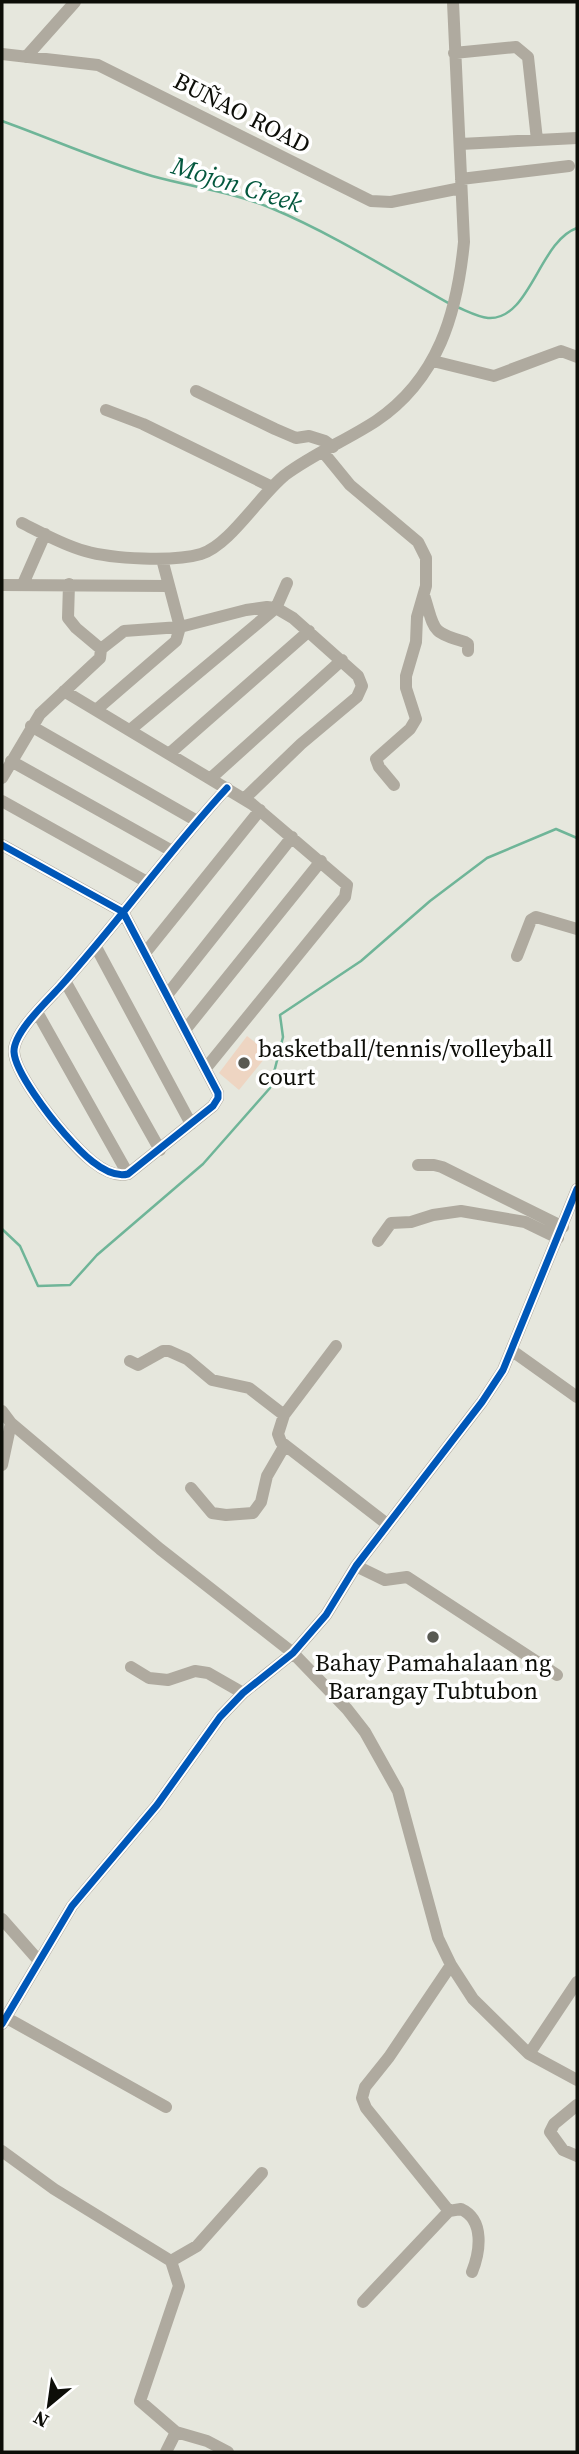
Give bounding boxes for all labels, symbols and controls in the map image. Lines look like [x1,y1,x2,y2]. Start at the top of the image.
street label: BUÑAO ROAD [168,64,316,161]
water label: Mojon Creek [167,147,307,221]
place label: basketball/tennis/volleyball court [258,1032,553,1093]
marker: basketball/tennis/volleyball court [236,1055,252,1071]
marker: Bahay Pamahalaan ng Barangay Tubtubon [425,1629,441,1645]
place label: Bahay Pamahalaan ng Barangay Tubtubon [315,1646,551,1707]
north arrow [14,2370,84,2440]
text: N [28,2405,53,2435]

